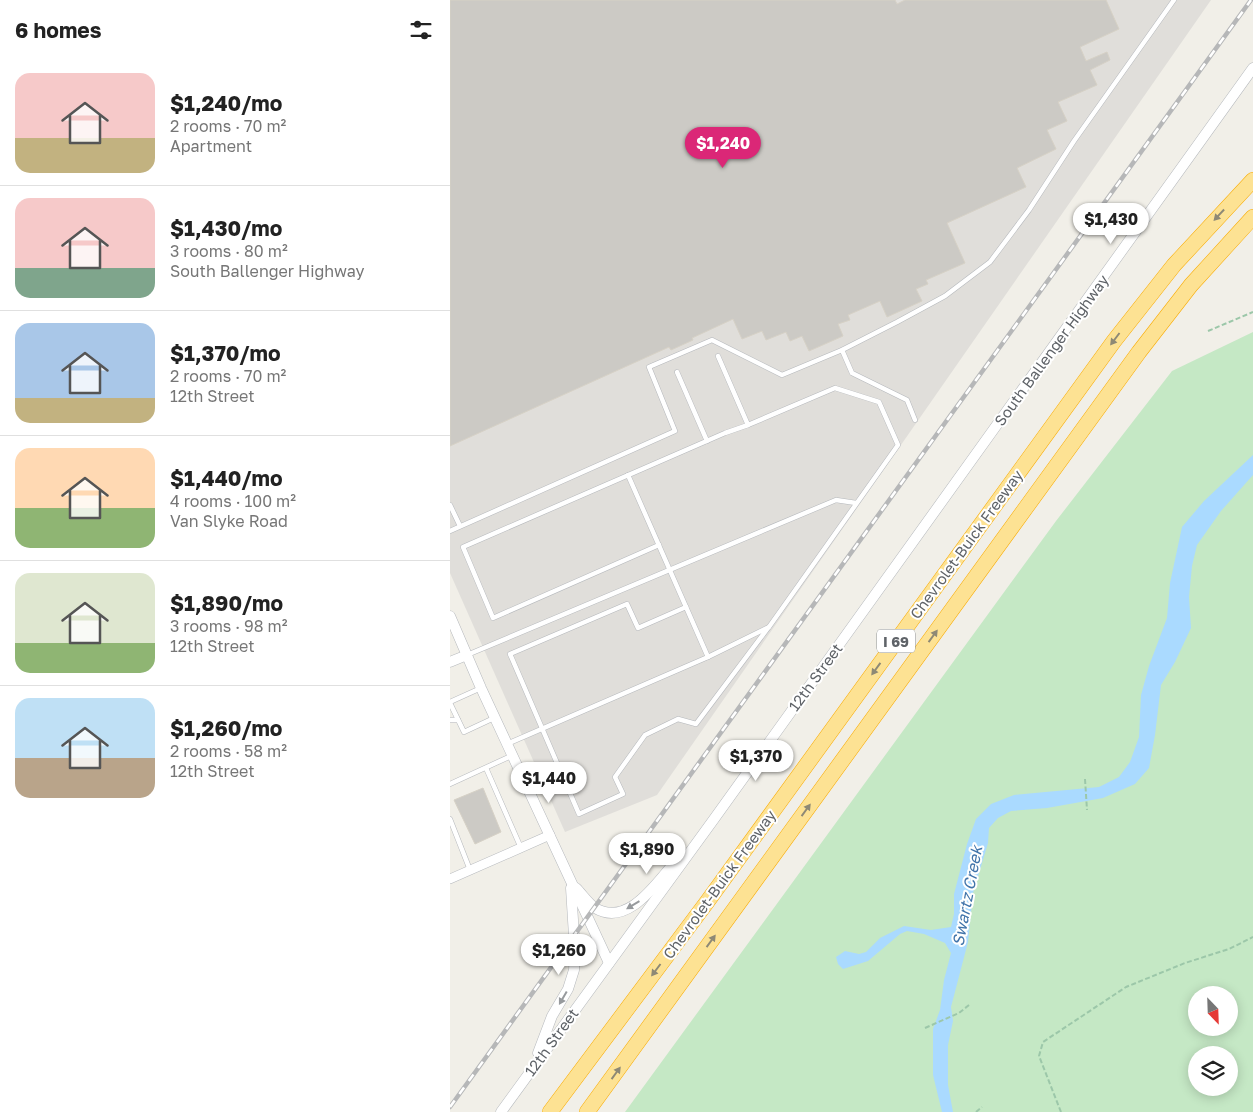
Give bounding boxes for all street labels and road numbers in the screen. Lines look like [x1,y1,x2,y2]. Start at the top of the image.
street label: South Ballenger Highway [990,271,1112,429]
street label: Chevrolet-Buick Freeway [906,466,1026,622]
road number: I 69 [877,630,915,652]
street label: 12th Street [784,640,846,714]
street label: Chevrolet-Buick Freeway [659,806,779,962]
street label: 12th Street [520,1005,582,1079]

